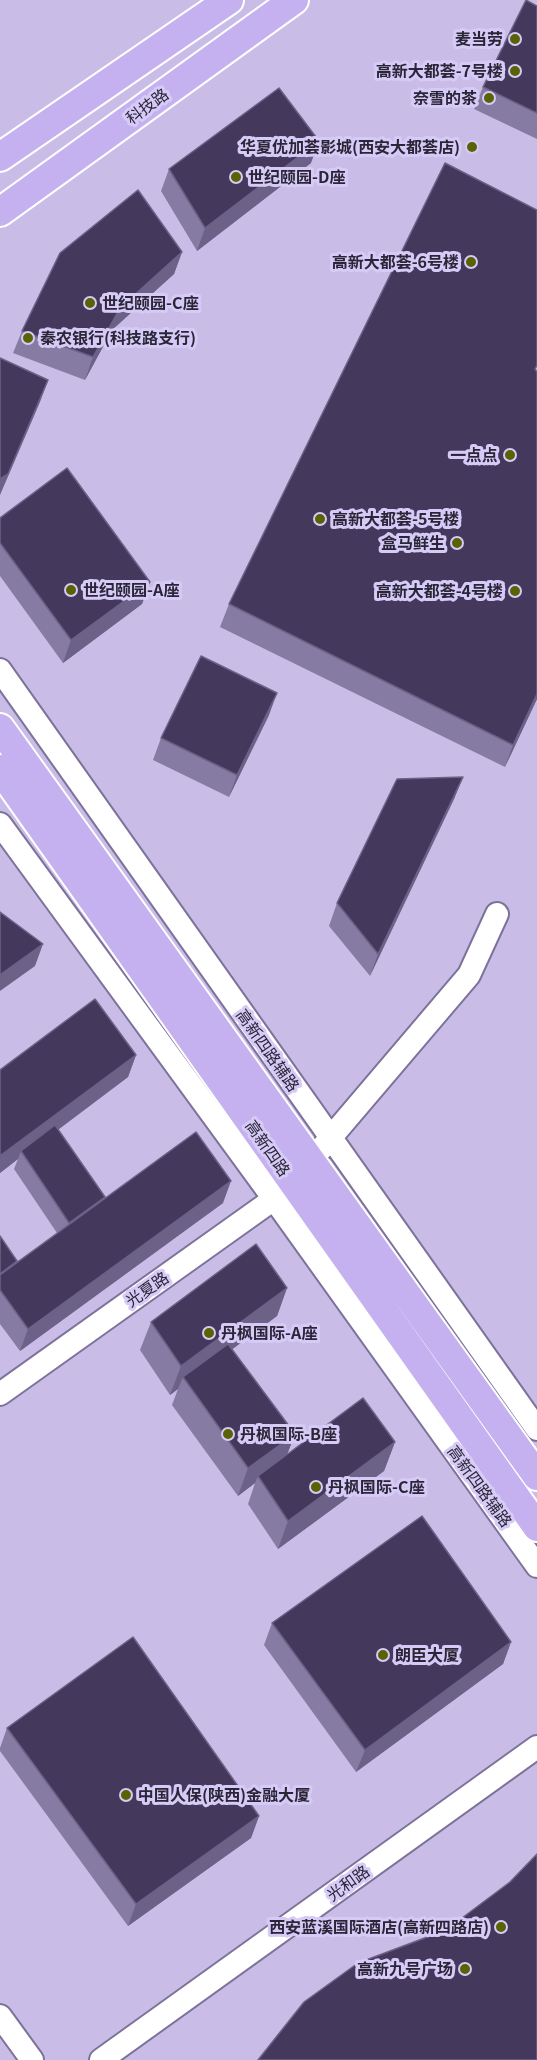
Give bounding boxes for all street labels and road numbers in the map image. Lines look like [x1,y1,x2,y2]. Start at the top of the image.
street label: 科技路 [122,84,172,128]
street label: 高新四路辅路 [233,1005,303,1095]
street label: 高新四路 [242,1116,294,1180]
street label: 光夏路 [122,1267,172,1311]
street label: 高新四路辅路 [444,1442,516,1530]
street label: 光和路 [323,1861,373,1905]

